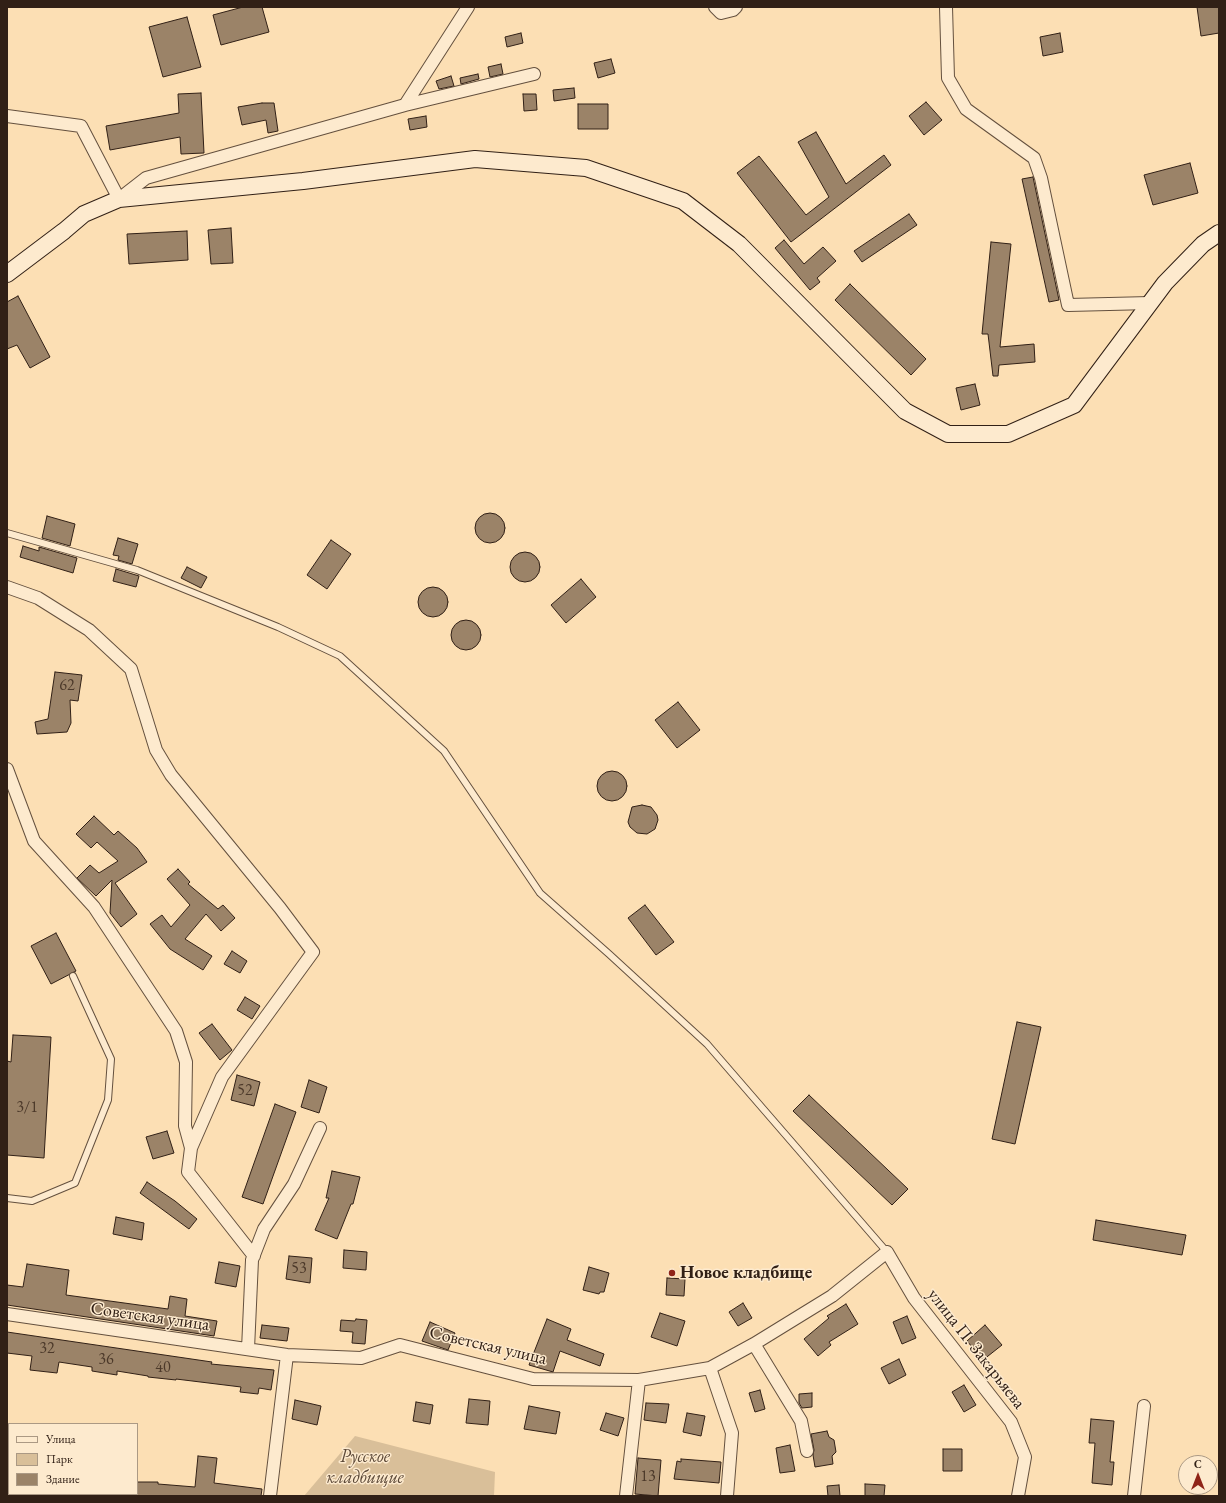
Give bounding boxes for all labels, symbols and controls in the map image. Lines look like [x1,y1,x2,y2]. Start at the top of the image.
house number: 62 [59,676,75,696]
house number: 52 [237,1081,253,1101]
house number: 3/1 [16,1098,38,1118]
house number: 53 [291,1259,307,1279]
place label: Новое кладбище [680,1262,812,1284]
marker: Новое кладбище [667,1268,677,1278]
street label: улица П. Закарьяева [922,1285,1030,1413]
street label: Советская улица [89,1298,211,1336]
street label: Советская улица [427,1322,549,1370]
house number: 32 [39,1339,55,1359]
house number: 36 [98,1350,114,1370]
house number: 40 [155,1358,171,1378]
legend [8,1423,138,1495]
text: Улица [46,1431,76,1447]
park label: Русское кладбищие [326,1446,404,1488]
text: Парк [46,1451,73,1467]
north arrow [1178,1455,1218,1495]
text: С [1194,1457,1202,1471]
house number: 13 [640,1467,656,1487]
text: Здание [46,1471,80,1487]

